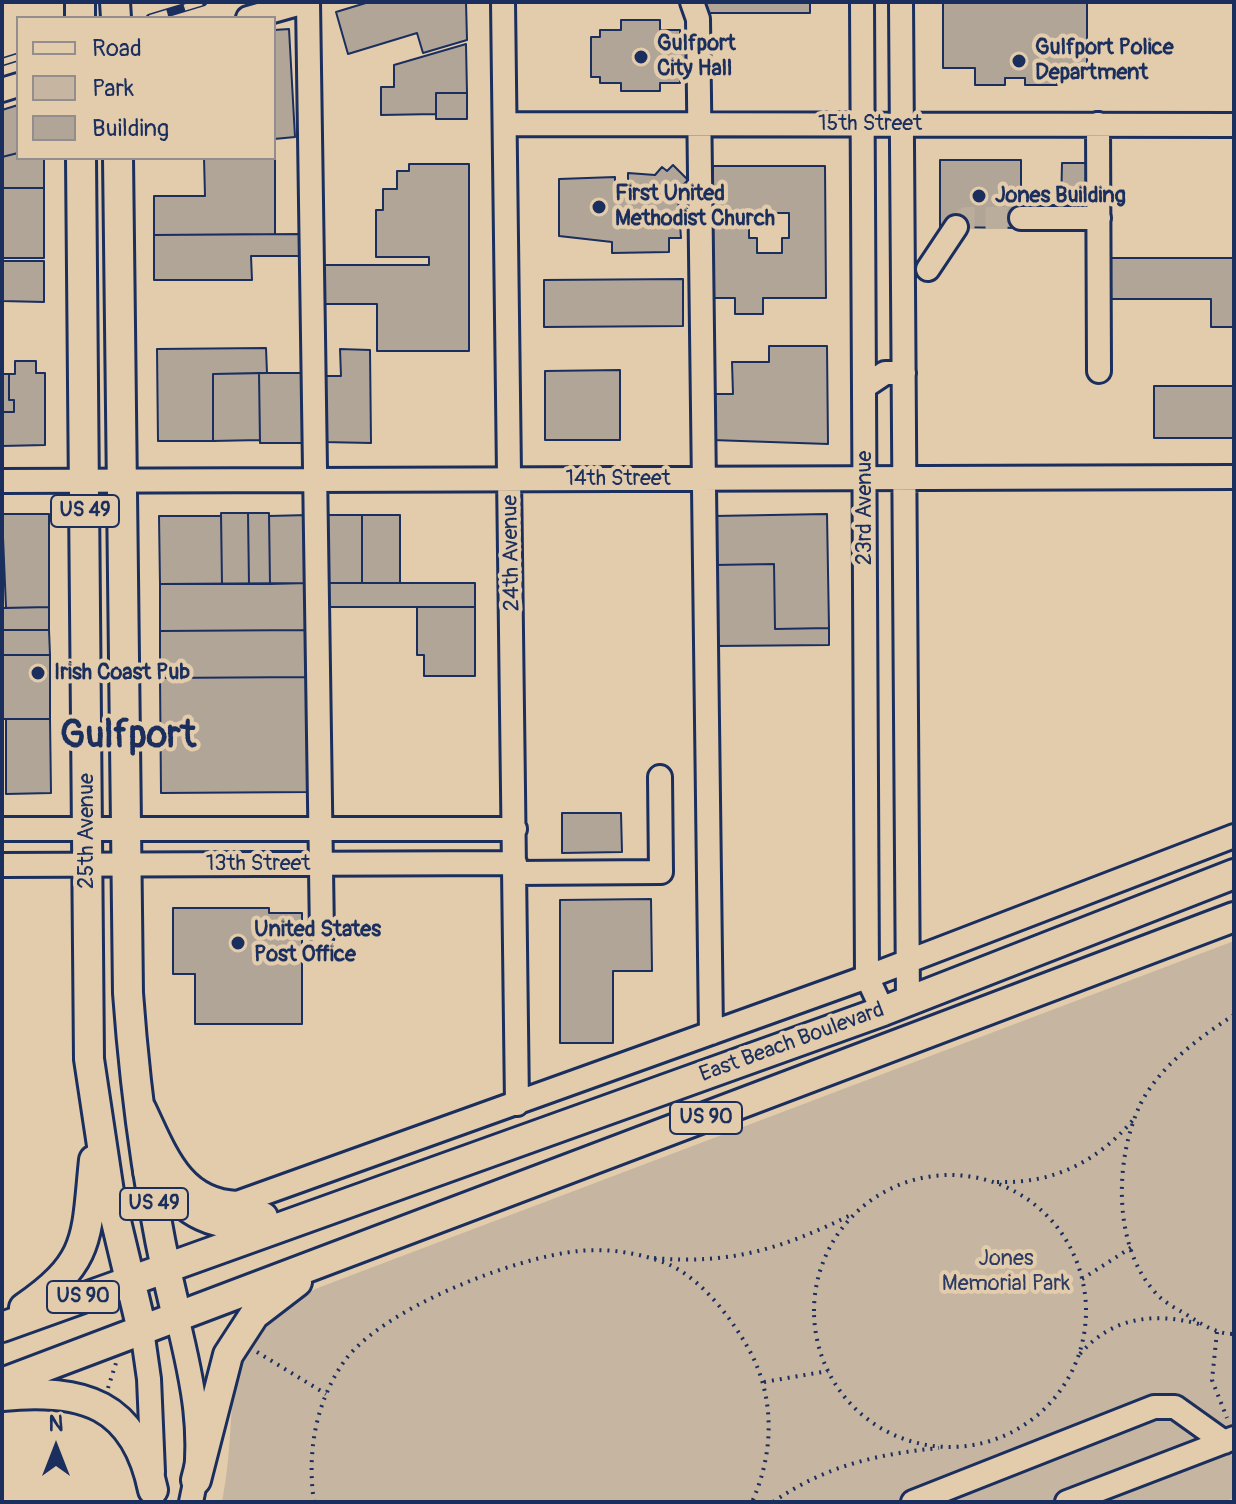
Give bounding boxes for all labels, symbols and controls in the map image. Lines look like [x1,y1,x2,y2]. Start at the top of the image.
legend [16,16,276,160]
place label: Gulfport City Hall [657,31,736,82]
text: Road [92,34,142,63]
place label: Gulfport Police Department [1035,35,1174,86]
marker: Gulfport City Hall [632,48,650,66]
marker: Gulfport Police Department [1010,52,1028,70]
text: Park [92,74,134,103]
street label: 15th Street [818,111,922,137]
text: Building [92,114,169,143]
place label: First United Methodist Church [615,181,775,232]
place label: Jones Building [995,183,1126,209]
marker: Jones Building [970,187,988,205]
marker: First United Methodist Church [590,198,608,216]
street label: 23rd Avenue [852,451,878,565]
street label: 14th Street [566,466,670,492]
street label: 24th Avenue [498,494,526,612]
road number: US 49 [51,495,119,527]
place label: Irish Coast Pub [54,660,190,686]
marker: Irish Coast Pub [29,664,47,682]
district label: Gulfport [60,714,196,760]
street label: 25th Avenue [74,773,100,889]
street label: 13th Street [206,851,310,877]
place label: United States Post Office [254,917,381,968]
marker: United States Post Office [229,934,247,952]
street label: East Beach Boulevard [696,997,888,1089]
road number: US 90 [670,1102,742,1134]
road number: US 49 [120,1188,188,1220]
park label: Jones Memorial Park [942,1246,1070,1298]
road number: US 90 [47,1281,119,1313]
north arrow [16,1408,96,1488]
text: N [49,1410,63,1438]

